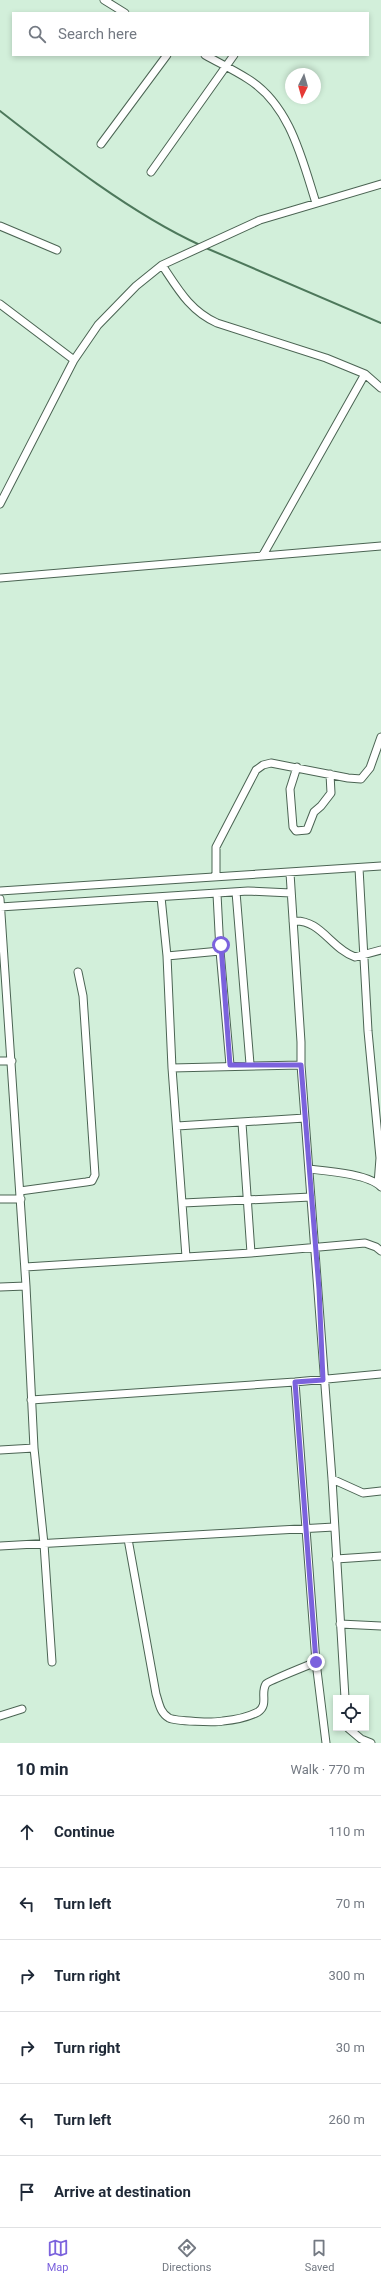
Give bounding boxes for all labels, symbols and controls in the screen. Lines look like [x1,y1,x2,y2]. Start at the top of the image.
search box [12,12,369,56]
icon: search [26,23,48,45]
text: Search here [58,25,137,43]
north arrow [285,68,321,104]
route start [212,936,230,954]
route end [307,1653,325,1671]
map controls [333,1695,369,1731]
button: locate [333,1695,369,1731]
text: 10 min [16,1759,69,1779]
text: Walk · 770 m [290,1762,365,1777]
icon: ahead [16,1821,38,1843]
text: Continue [54,1823,115,1841]
text: 110 m [328,1824,365,1839]
icon: left [16,1893,38,1915]
text: Turn left [54,1895,111,1913]
text: 70 m [336,1896,365,1911]
icon: right [16,1965,38,1987]
text: Turn right [54,1967,120,1985]
text: 300 m [328,1968,365,1983]
icon: right [16,2037,38,2059]
text: Turn right [54,2039,120,2057]
text: 30 m [336,2040,365,2055]
icon: left [16,2109,38,2131]
text: Turn left [54,2111,111,2129]
text: 260 m [328,2112,365,2127]
icon: arrive [16,2181,38,2203]
text: Arrive at destination [54,2183,191,2201]
tab: Map [47,2237,69,2274]
tab: Directions [162,2237,211,2274]
tab: Saved [305,2237,334,2274]

